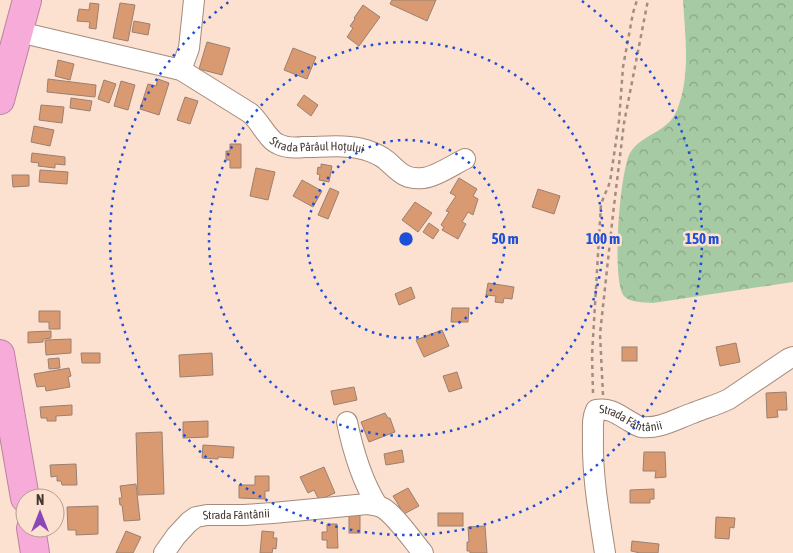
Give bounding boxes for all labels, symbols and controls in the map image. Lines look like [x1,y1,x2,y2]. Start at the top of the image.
street label: Strada Pârâul Hoțului [267,134,366,156]
centre of rings [397,230,415,248]
text: 50 m [492,230,519,247]
text: 100 m [586,230,620,247]
text: 150 m [685,230,719,247]
street label: Strada Fântânii [599,402,664,434]
north arrow [15,488,65,538]
text: N [36,492,44,508]
street label: Strada Fântânii [202,506,270,523]

